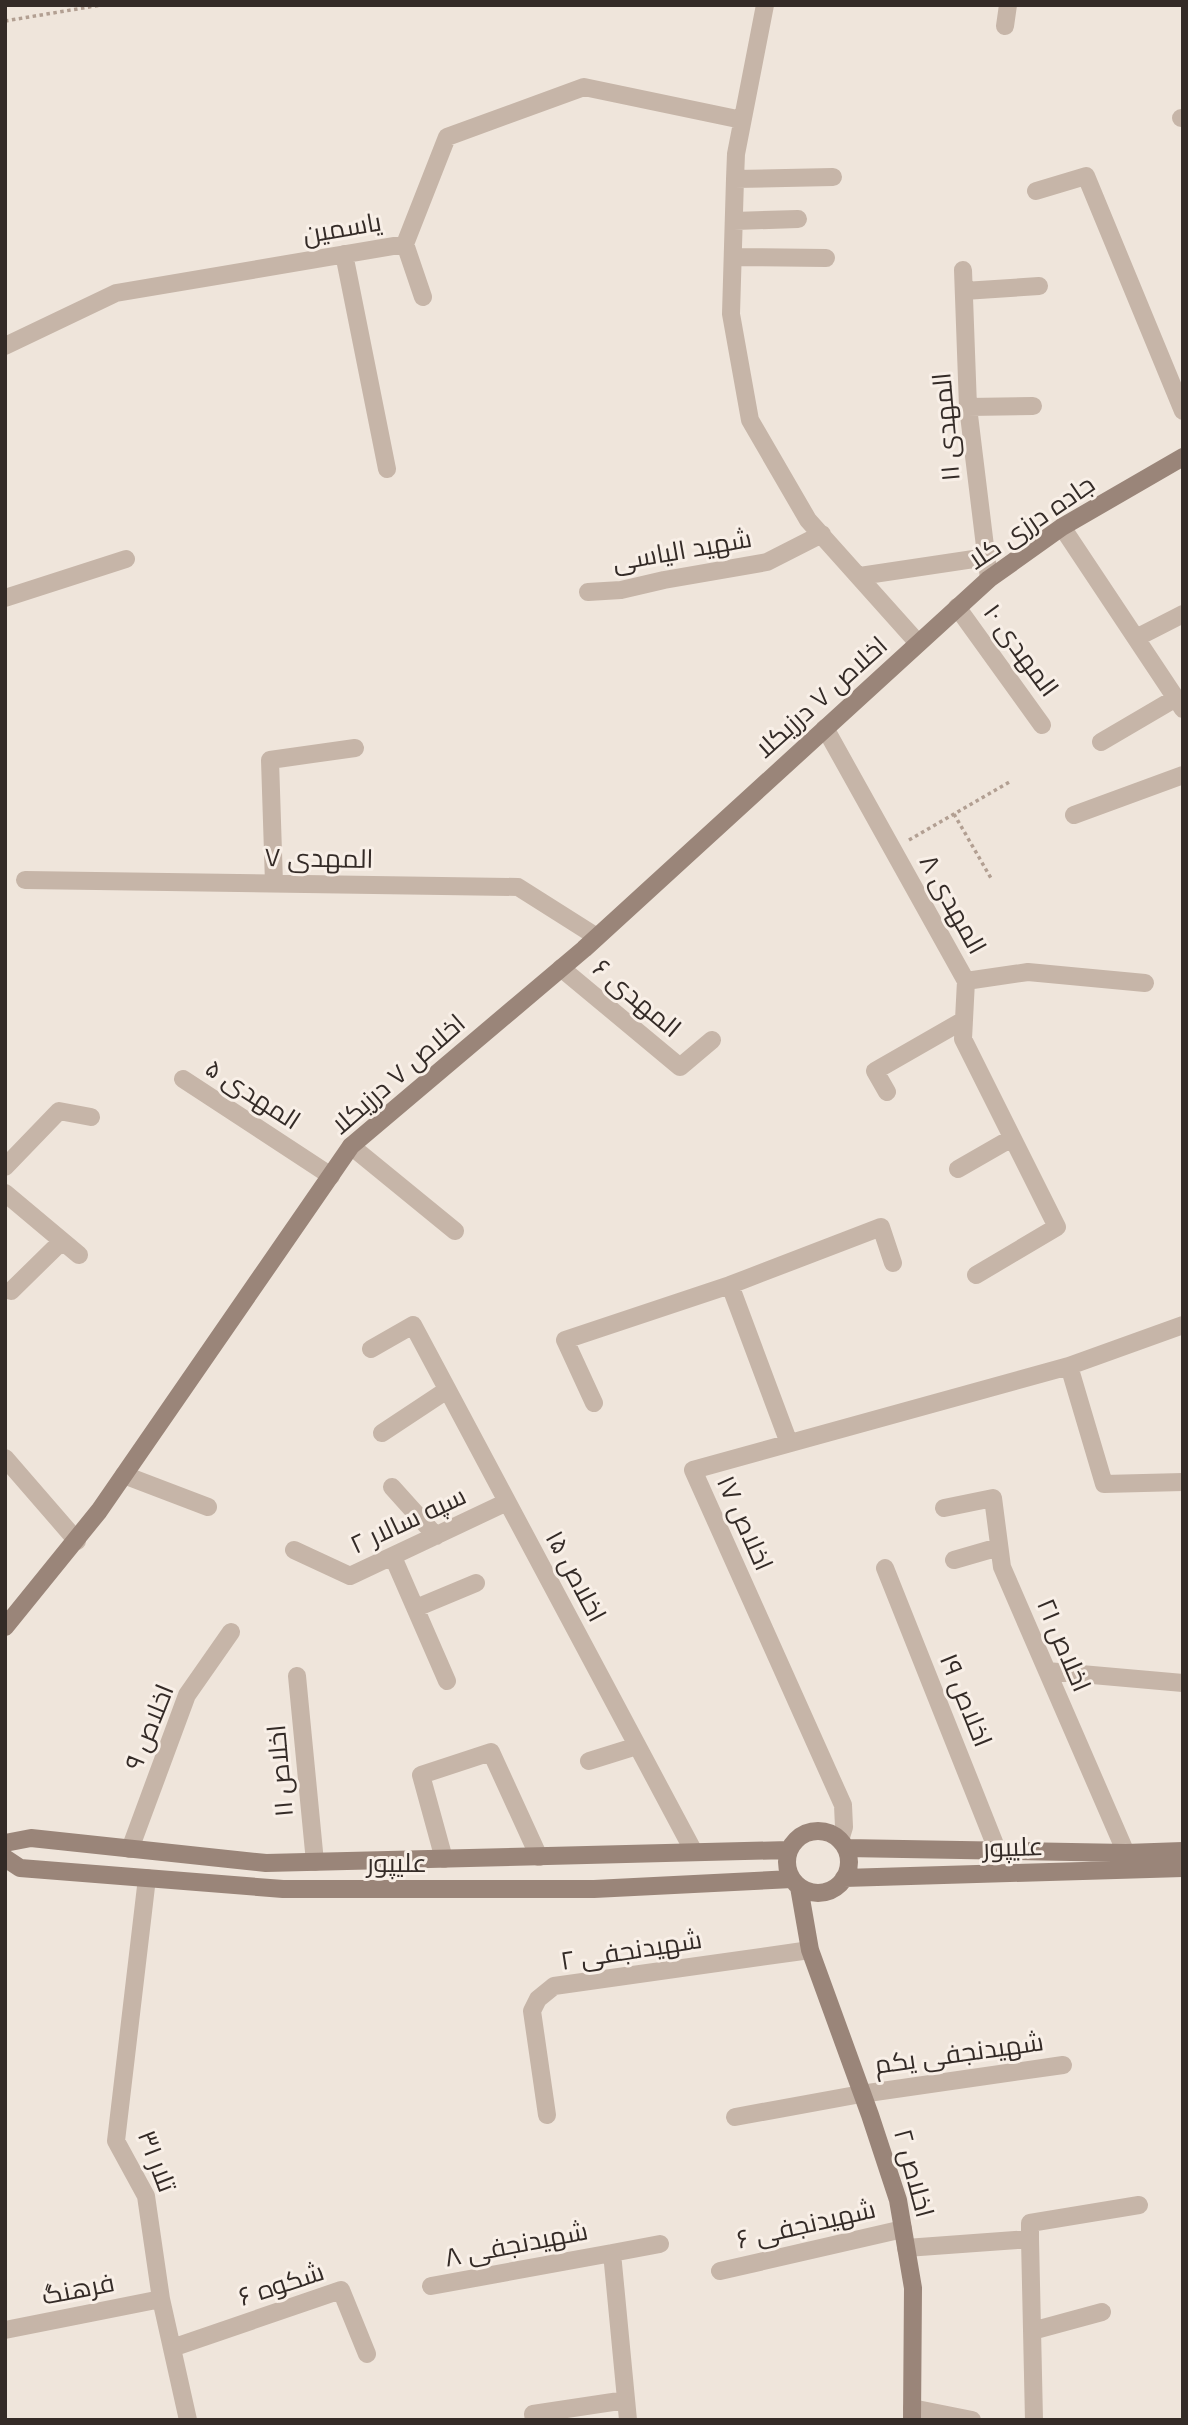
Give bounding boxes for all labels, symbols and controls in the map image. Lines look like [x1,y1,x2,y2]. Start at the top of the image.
street label: یاسمین [300,204,384,252]
street label: المهدی ۱۱ [924,371,968,483]
street label: جاده درزی کلا [961,467,1101,577]
street label: شهید الیاسی [610,521,754,579]
street label: المهدی ۱۰ [976,597,1066,703]
street label: اخلاص ۷ درزیکلا [748,628,894,766]
street label: المهدی ۷ [264,840,374,876]
street label: المهدی ۸ [912,848,994,960]
street label: المهدی ۶ [586,951,688,1045]
street label: اخلاص ۷ درزیکلا [324,1006,472,1142]
street label: المهدی ۵ [199,1051,307,1137]
street label: اخلاص ۱۷ [709,1470,781,1576]
street label: سپه سالار ۲ [345,1478,471,1562]
street label: اخلاص ۱۵ [538,1524,614,1628]
street label: اخلاص ۲۱ [1029,1593,1099,1697]
street label: اخلاص ۱۹ [932,1648,1000,1752]
street label: اخلاص ۹ [116,1679,182,1775]
street label: اخلاص ۱۱ [259,1723,301,1819]
street label: علیپور [980,1829,1044,1865]
street label: علیپور [365,1846,427,1880]
street label: شهیدنجفی ۲ [558,1922,704,1978]
street label: شهیدنجفی یکم [872,2024,1046,2083]
street label: تلار ۳۱ [130,2125,184,2197]
street label: اخلاص ۲ [886,2125,942,2221]
street label: شهیدنجفی ۶ [733,2192,879,2256]
street label: شهیدنجفی ۸ [441,2213,591,2275]
street label: شکوه ۶ [234,2254,328,2314]
street label: فرهنگ [39,2265,117,2313]

